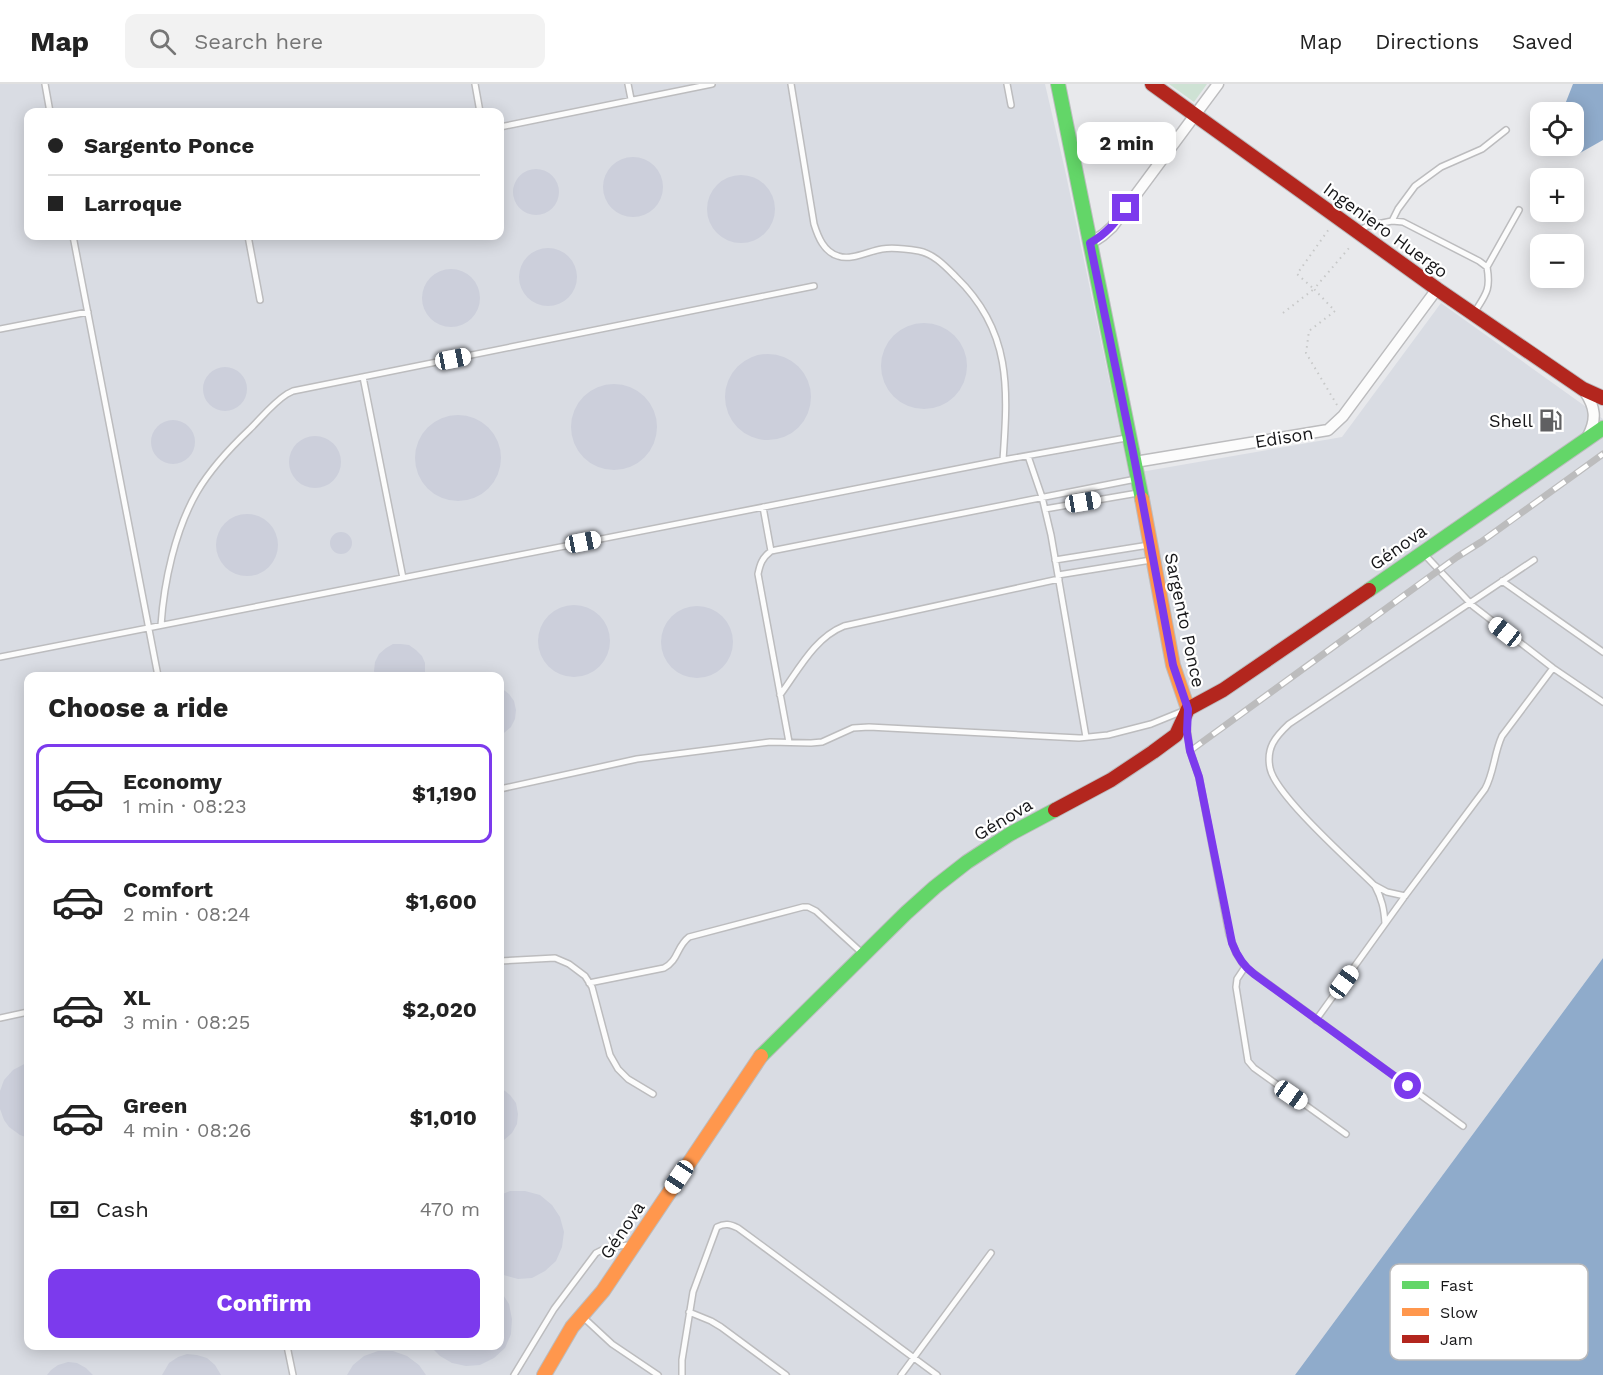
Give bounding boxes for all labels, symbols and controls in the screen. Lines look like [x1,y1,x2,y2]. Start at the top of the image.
search box [125,14,545,68]
text: Map [30,25,89,58]
icon: search [146,25,179,58]
text: Search here [194,29,323,54]
text: Map [1299,29,1342,54]
text: Directions [1375,29,1479,54]
text: Saved [1512,29,1573,54]
map controls [1530,102,1584,288]
button: locate [1530,102,1584,156]
callout: 2 min [1076,121,1176,163]
text: 2 min [1099,131,1154,155]
text: Sargento Ponce [84,133,254,158]
button: + [1530,168,1584,222]
street label: Ingeniero Huergo [1320,178,1452,282]
text: Larroque [84,191,182,216]
route end [1112,194,1139,221]
button: − [1530,234,1584,288]
car [434,347,472,371]
fuel station icon: Shell [1538,407,1564,433]
place label: Shell [1489,410,1533,431]
street label: Edison [1253,422,1315,452]
car [1064,490,1102,514]
street label: Génova [1365,520,1431,574]
car [564,530,602,554]
street label: Sargento Ponce [1160,551,1210,689]
car [1485,614,1525,650]
text: Choose a ride [48,692,228,724]
icon: car [51,767,105,821]
text: Economy [123,769,222,794]
text: $1,190 [412,781,477,806]
street label: Génova [970,793,1036,845]
text: 1 min · 08:23 [123,794,247,818]
icon: car [51,875,105,929]
text: Comfort [123,877,213,902]
text: $1,600 [405,889,477,914]
text: 2 min · 08:24 [123,902,250,926]
car [1326,962,1362,1002]
icon: car [51,983,105,1037]
text: XL [123,985,151,1010]
text: $2,020 [402,997,477,1022]
text: 3 min · 08:25 [123,1010,250,1034]
route start [1394,1072,1421,1099]
car [1271,1077,1311,1113]
icon: car [51,1091,105,1145]
text: Green [123,1093,187,1118]
text: $1,010 [409,1105,477,1130]
text: 4 min · 08:26 [123,1118,251,1142]
car [661,1157,697,1197]
icon: cash [48,1193,81,1226]
text: Cash [96,1197,149,1222]
text: 470 m [420,1197,480,1221]
street label: Génova [595,1197,649,1263]
legend [1390,1264,1588,1360]
button: Confirm [48,1269,480,1338]
text: Fast [1440,1276,1473,1295]
text: Slow [1440,1303,1478,1322]
text: Jam [1440,1330,1473,1349]

